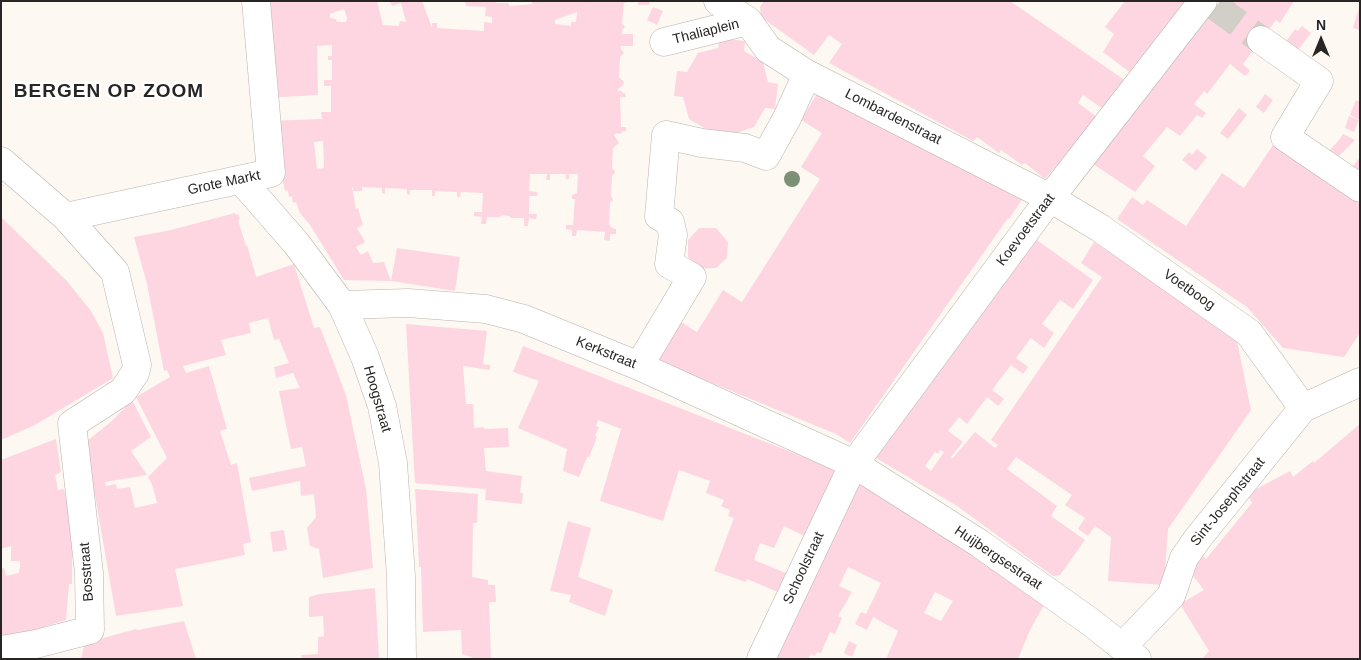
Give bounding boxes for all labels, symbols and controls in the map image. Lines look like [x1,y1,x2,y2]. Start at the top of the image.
north arrow [1296,15,1346,65]
street label: Thaliaplein [671,16,741,48]
text: N [1316,17,1326,33]
district label: BERGEN OP ZOOM [12,81,206,103]
street label: Lombardenstraat [842,85,944,149]
street label: Grote Markt [186,167,262,199]
street label: Koevoetstraat [993,190,1059,270]
street label: Voetboog [1160,266,1218,314]
street label: Kerkstraat [573,333,639,373]
street label: Hoogstraat [359,364,395,434]
street label: Sint-Josephstraat [1187,454,1269,550]
street label: Huijbergsestraat [951,523,1045,593]
street label: Schoolstraat [780,529,828,607]
street label: Bosstraat [77,542,97,602]

